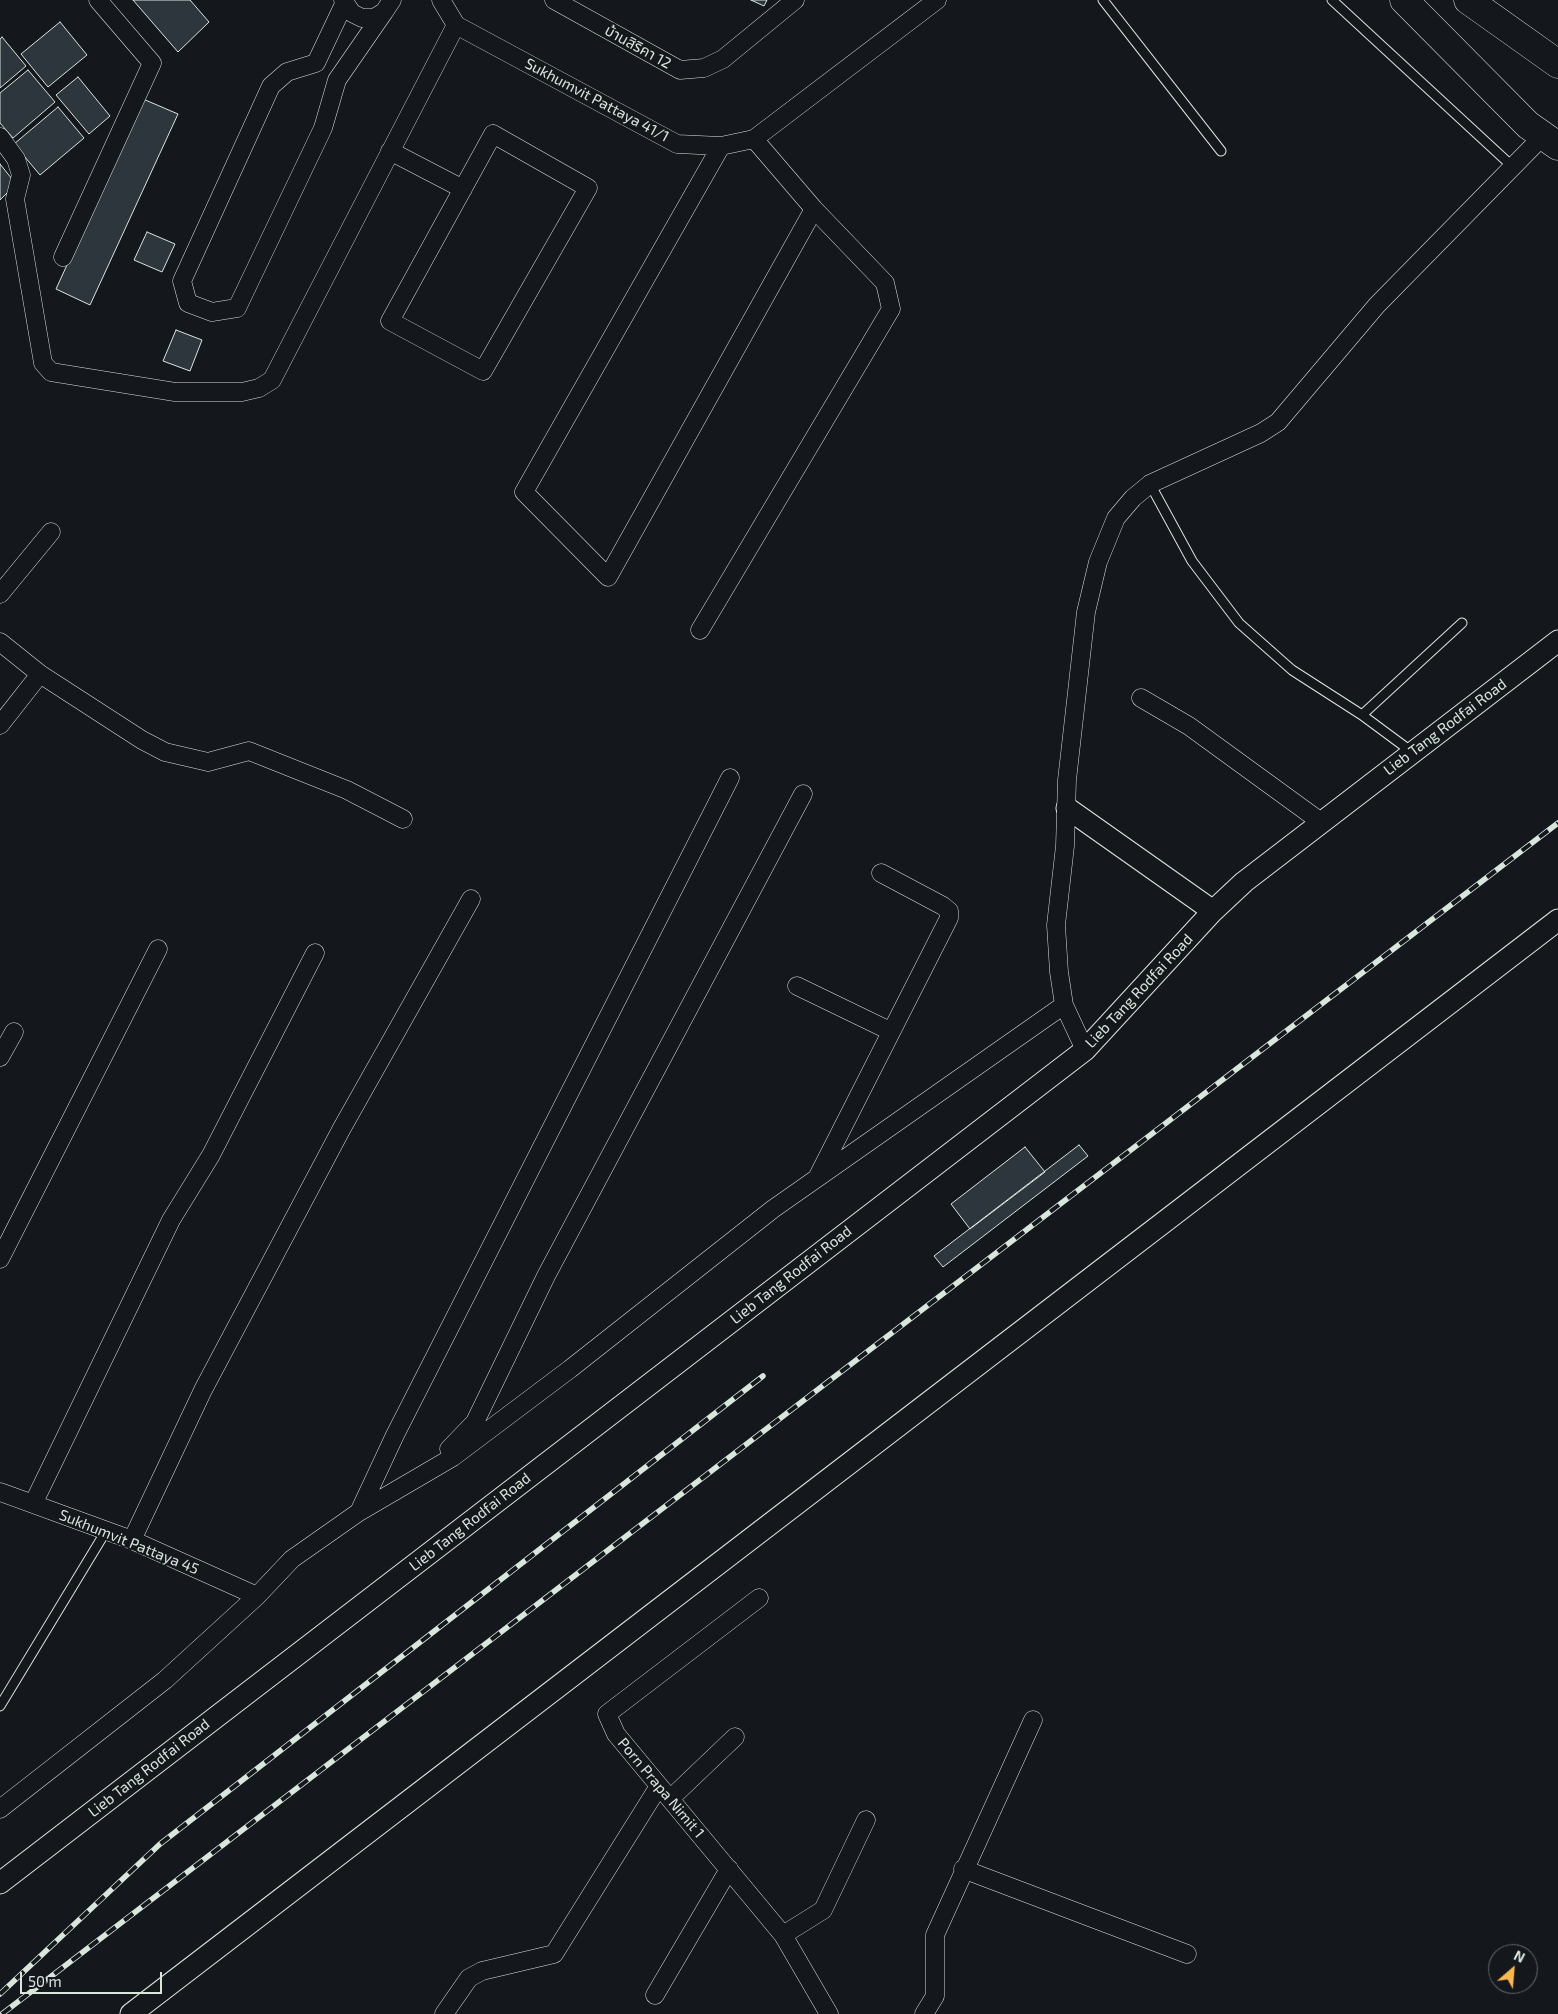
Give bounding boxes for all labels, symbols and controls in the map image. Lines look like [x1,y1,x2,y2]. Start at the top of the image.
street label: บ้านสิริคา 12 [602,21,674,73]
street label: Sukhumvit Pattaya 41/1 [522,54,672,146]
street label: Lieb Tang Rodfai Road [1380,675,1510,779]
street label: Lieb Tang Rodfai Road [1082,930,1196,1052]
street label: Lieb Tang Rodfai Road [727,1222,855,1328]
street label: Lieb Tang Rodfai Road [406,1469,534,1575]
street label: Sukhumvit Pattaya 45 [56,1506,202,1578]
street label: Lieb Tang Rodfai Road [85,1715,213,1821]
street label: Porn Prapa Nimit 1 [614,1734,708,1842]
north arrow [1488,1944,1538,1994]
text: N [1511,1946,1528,1966]
scale bar [22,1962,165,1994]
text: 50 m [28,1972,62,1990]

